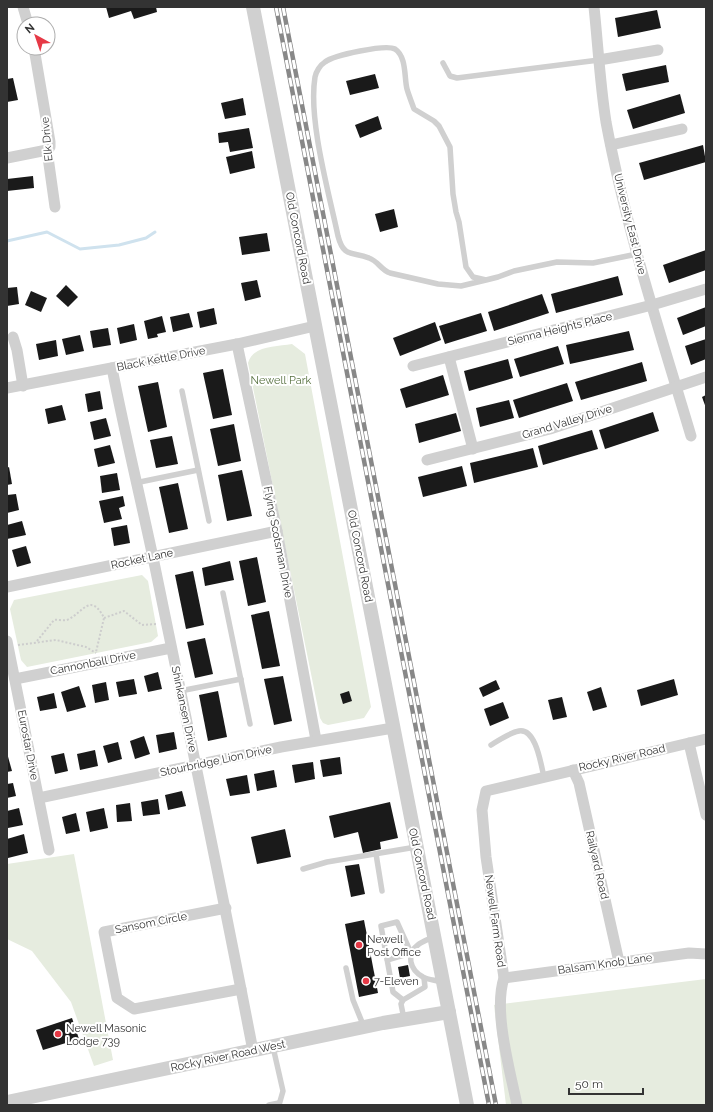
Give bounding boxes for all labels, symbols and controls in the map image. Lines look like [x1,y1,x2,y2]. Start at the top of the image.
north arrow [16,16,56,56]
text: N [22,21,37,36]
street label: Elk Drive [39,116,55,162]
street label: University East Drive [611,172,649,276]
street label: Old Concord Road [283,191,313,285]
street label: Sienna Heights Place [506,310,614,348]
street label: Black Kettle Drive [116,344,207,374]
park label: Newell Park [251,374,312,387]
street label: Grand Valley Drive [520,402,614,442]
street label: Flying Scotsman Drive [261,485,295,599]
street label: Old Concord Road [345,509,375,603]
street label: Rocket Lane [110,546,175,572]
street label: Cannonball Drive [49,648,137,678]
street label: Shinkansen Drive [169,665,200,754]
street label: Eurostar Drive [15,709,41,782]
street label: Rocky River Road [578,742,667,774]
street label: Stourbridge Lion Drive [159,743,274,779]
street label: Old Concord Road [406,827,438,921]
street label: Railyard Road [583,830,611,901]
street label: Newell Farm Road [482,874,508,968]
street label: Sansom Circle [114,910,189,936]
place label: Newell Post Office [367,933,421,959]
marker: Newell Post Office [354,940,364,950]
street label: Balsam Knob Lane [557,951,654,977]
place label: 7-Eleven [374,975,419,988]
marker: 7-Eleven [361,976,371,986]
place label: Newell Masonic Lodge 739 [66,1022,147,1048]
marker: Newell Masonic Lodge 739 [53,1029,63,1039]
street label: Rocky River Road West [169,1037,287,1075]
scale bar [569,1070,643,1096]
text: 50 m [575,1077,603,1091]

